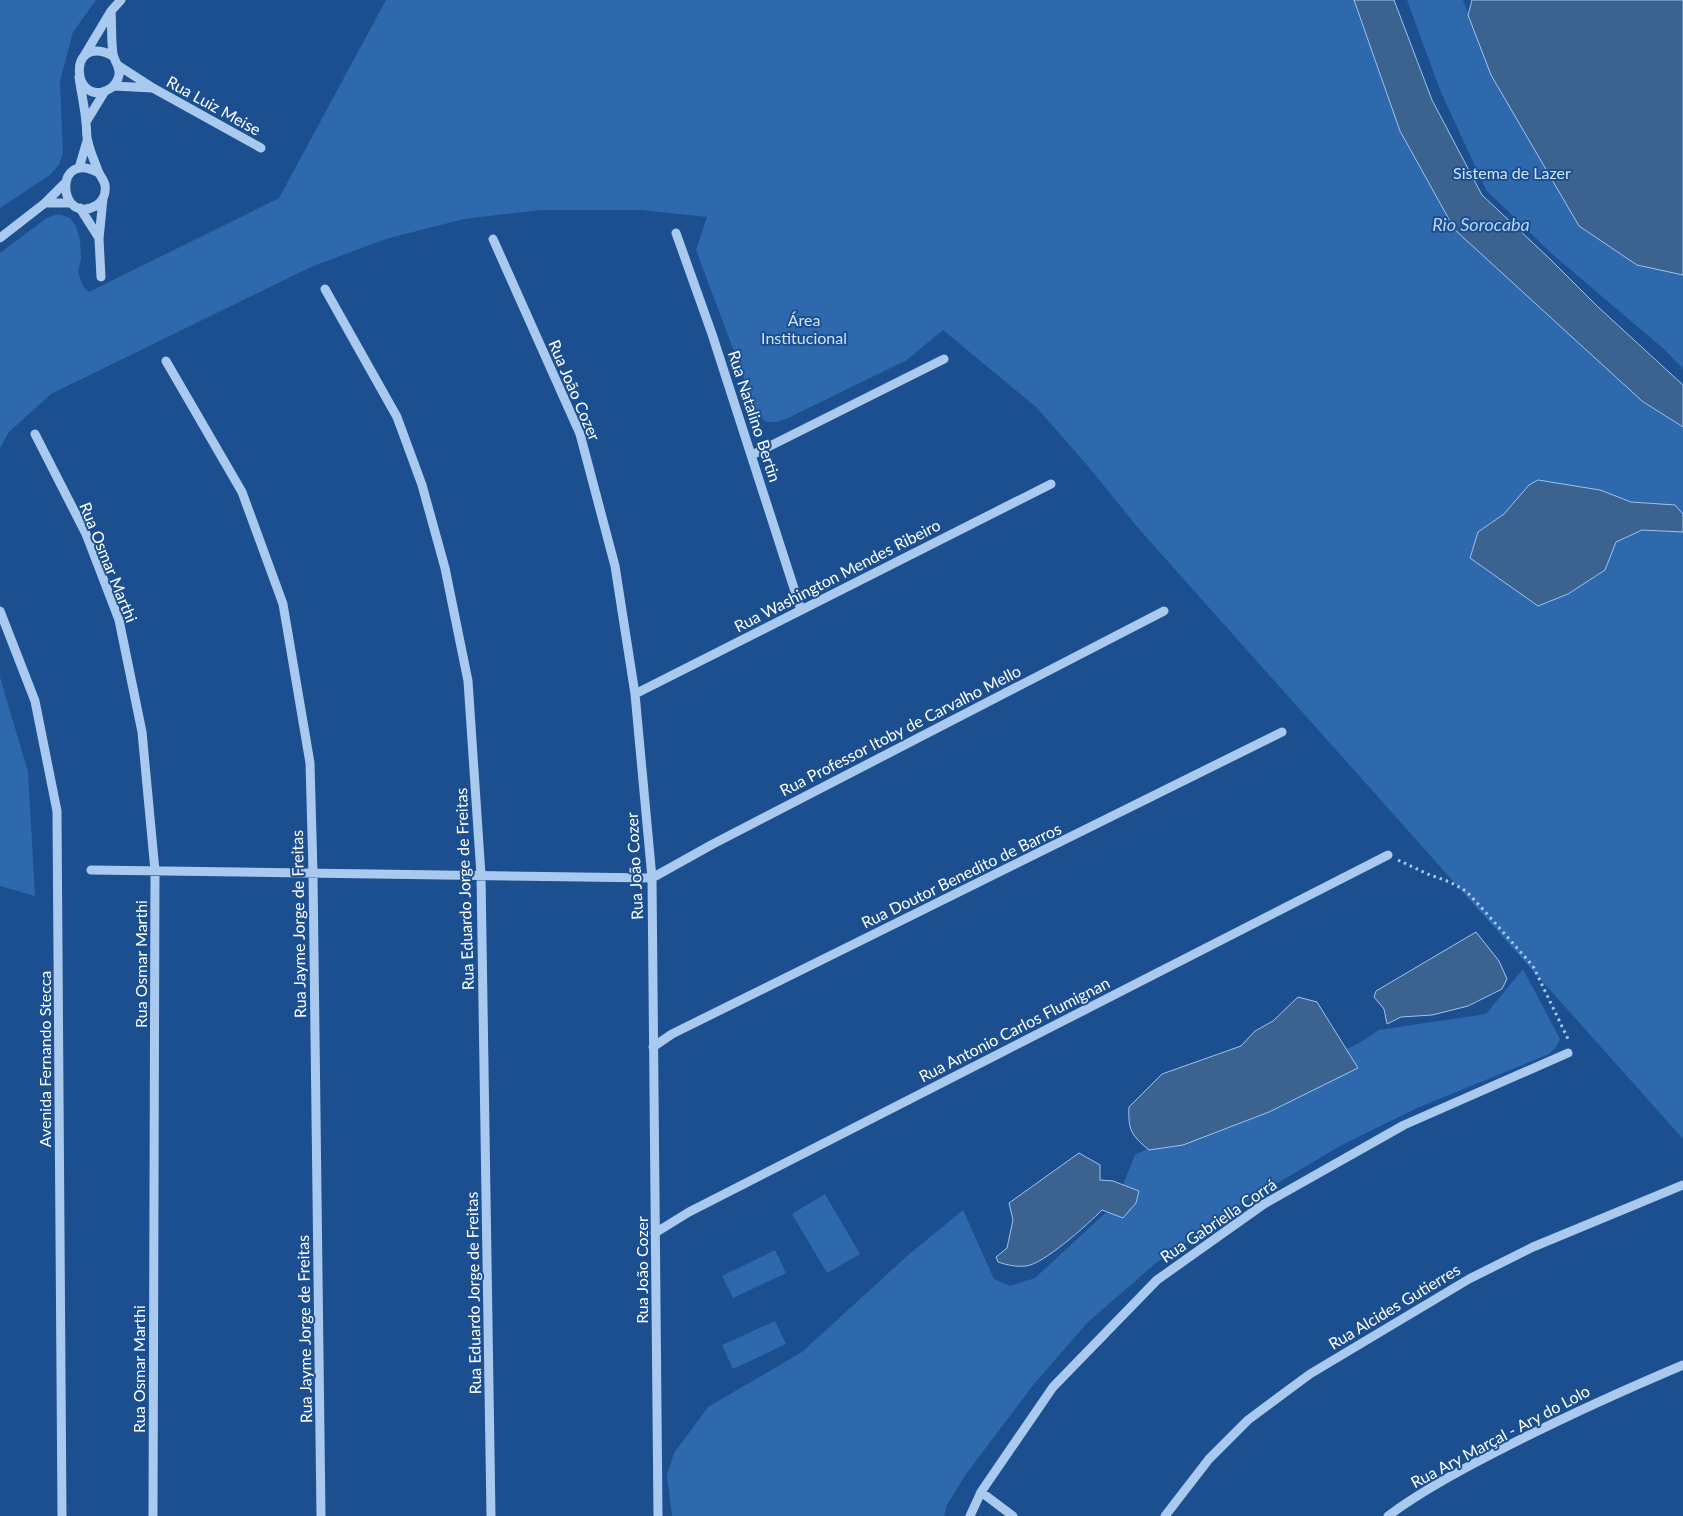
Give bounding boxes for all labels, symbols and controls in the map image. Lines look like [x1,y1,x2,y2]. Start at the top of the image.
street label: Rua Luiz Meise [164,71,264,139]
park label: Sistema de Lazer [1453,163,1571,182]
water label: Rio Sorocaba [1432,213,1530,235]
park label: Área Institucional [761,310,847,347]
street label: Rua João Cozer [545,337,605,443]
street label: Rua Natalino Bertin [725,348,785,484]
street label: Rua Osmar Marthi [76,499,142,625]
street label: Rua Washington Mendes Ribeiro [731,515,943,635]
street label: Rua Professor Itoby de Carvalho Mello [776,661,1024,799]
street label: Rua Eduardo Jorge de Freitas [451,787,477,991]
street label: Rua João Cozer [622,812,646,920]
street label: Rua Doutor Benedito de Barros [858,818,1064,932]
street label: Rua Jayme Jorge de Freitas [287,830,309,1018]
street label: Rua Osmar Marthi [131,900,150,1028]
street label: Avenida Fernando Stecca [35,971,54,1147]
street label: Rua Antonio Carlos Flumignan [915,973,1113,1085]
street label: Rua Gabriella Corrá [1156,1174,1280,1266]
street label: Rua Eduardo Jorge de Freitas [462,1191,484,1395]
street label: Rua João Cozer [632,1216,651,1324]
street label: Rua Jayme Jorge de Freitas [293,1235,315,1423]
street label: Rua Alcides Gutierres [1325,1259,1463,1353]
street label: Rua Osmar Marthi [129,1305,148,1433]
street label: Rua Ary Marçal - Ary do Lolo [1407,1381,1593,1491]

